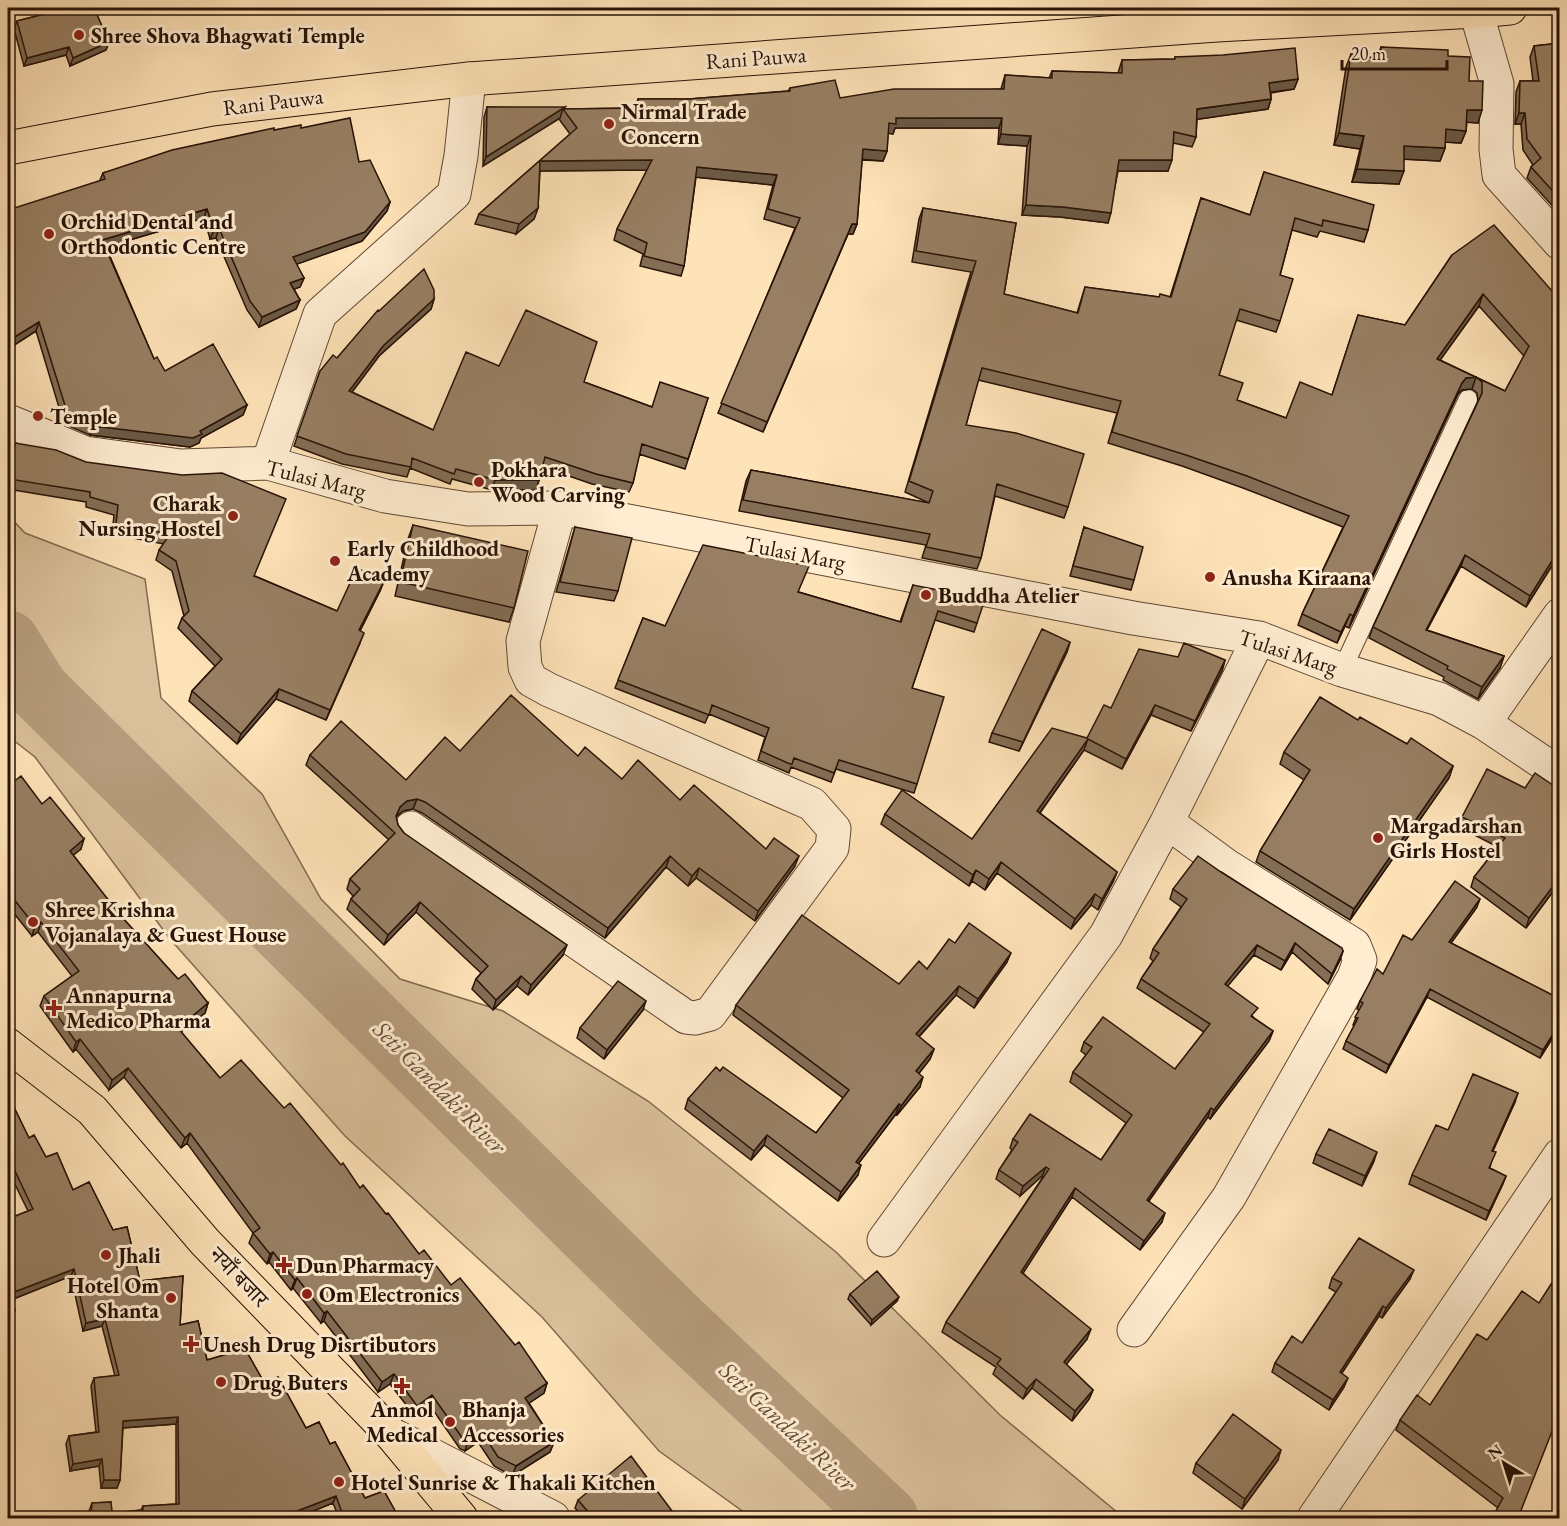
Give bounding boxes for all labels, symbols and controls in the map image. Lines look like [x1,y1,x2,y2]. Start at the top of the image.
place label: Shree Shova Bhagwati Temple [91,21,365,50]
marker: Shree Shova Bhagwati Temple [72,28,86,42]
scale bar [1342,33,1447,71]
street label: Rani Pauwa [705,40,808,76]
text: 20 m [1351,42,1386,65]
street label: Rani Pauwa [221,81,325,123]
place label: Nirmal Trade Concern [621,97,747,151]
marker: Nirmal Trade Concern [602,117,616,131]
place label: Orchid Dental and Orthodontic Centre [61,207,246,261]
marker: Orchid Dental and Orthodontic Centre [42,227,56,241]
place label: Temple [50,402,117,431]
marker: Temple [31,409,45,423]
street label: Tulasi Marg [263,453,370,506]
place label: Pokhara Wood Carving [491,455,626,509]
marker: Pokhara Wood Carving [472,475,486,489]
place label: Charak Nursing Hostel [79,489,222,543]
marker: Charak Nursing Hostel [226,509,240,523]
street label: Tulasi Marg [742,529,848,577]
place label: Early Childhood Academy [346,534,499,588]
marker: Early Childhood Academy [328,554,342,568]
place label: Anusha Kiraana [1221,563,1372,592]
marker: Anusha Kiraana [1203,570,1217,584]
place label: Buddha Atelier [938,581,1080,610]
marker: Buddha Atelier [919,588,933,602]
street label: Tulasi Marg [1235,622,1342,682]
place label: Margadarshan Girls Hostel [1390,811,1523,865]
marker: Margadarshan Girls Hostel [1371,831,1385,845]
place label: Shree Krishna Vojanalaya & Guest House [45,895,286,949]
marker: Shree Krishna Vojanalaya & Guest House [26,915,40,929]
place label: Annapurna Medico Pharma [65,981,211,1035]
marker: Annapurna Medico Pharma [47,1001,61,1015]
water label: Seti Gandaki River [366,1013,514,1161]
street label: नयाँ बजार [203,1240,276,1315]
place label: Jhali [116,1241,161,1270]
marker: Jhali [99,1248,113,1262]
place label: Dun Pharmacy [296,1251,434,1280]
marker: Dun Pharmacy [277,1258,291,1272]
place label: Hotel Om Shanta [67,1271,159,1325]
place label: Om Electronics [319,1280,460,1309]
marker: Om Electronics [300,1287,314,1301]
marker: Hotel Om Shanta [164,1291,178,1305]
place label: Unesh Drug Disrtibutors [203,1330,436,1359]
marker: Unesh Drug Disrtibutors [184,1337,198,1351]
water label: Seti Gandaki River [712,1354,864,1499]
place label: Drug Buters [233,1368,348,1397]
marker: Drug Buters [214,1375,228,1389]
marker: Anmol Medical [395,1379,409,1393]
place label: Anmol Medical [366,1395,438,1449]
place label: Bhanja Accessories [461,1395,564,1449]
marker: Bhanja Accessories [443,1415,457,1429]
north arrow [1474,1433,1534,1493]
text: N [1484,1439,1507,1464]
place label: Hotel Sunrise & Thakali Kitchen [351,1468,656,1497]
marker: Hotel Sunrise & Thakali Kitchen [332,1475,346,1489]

